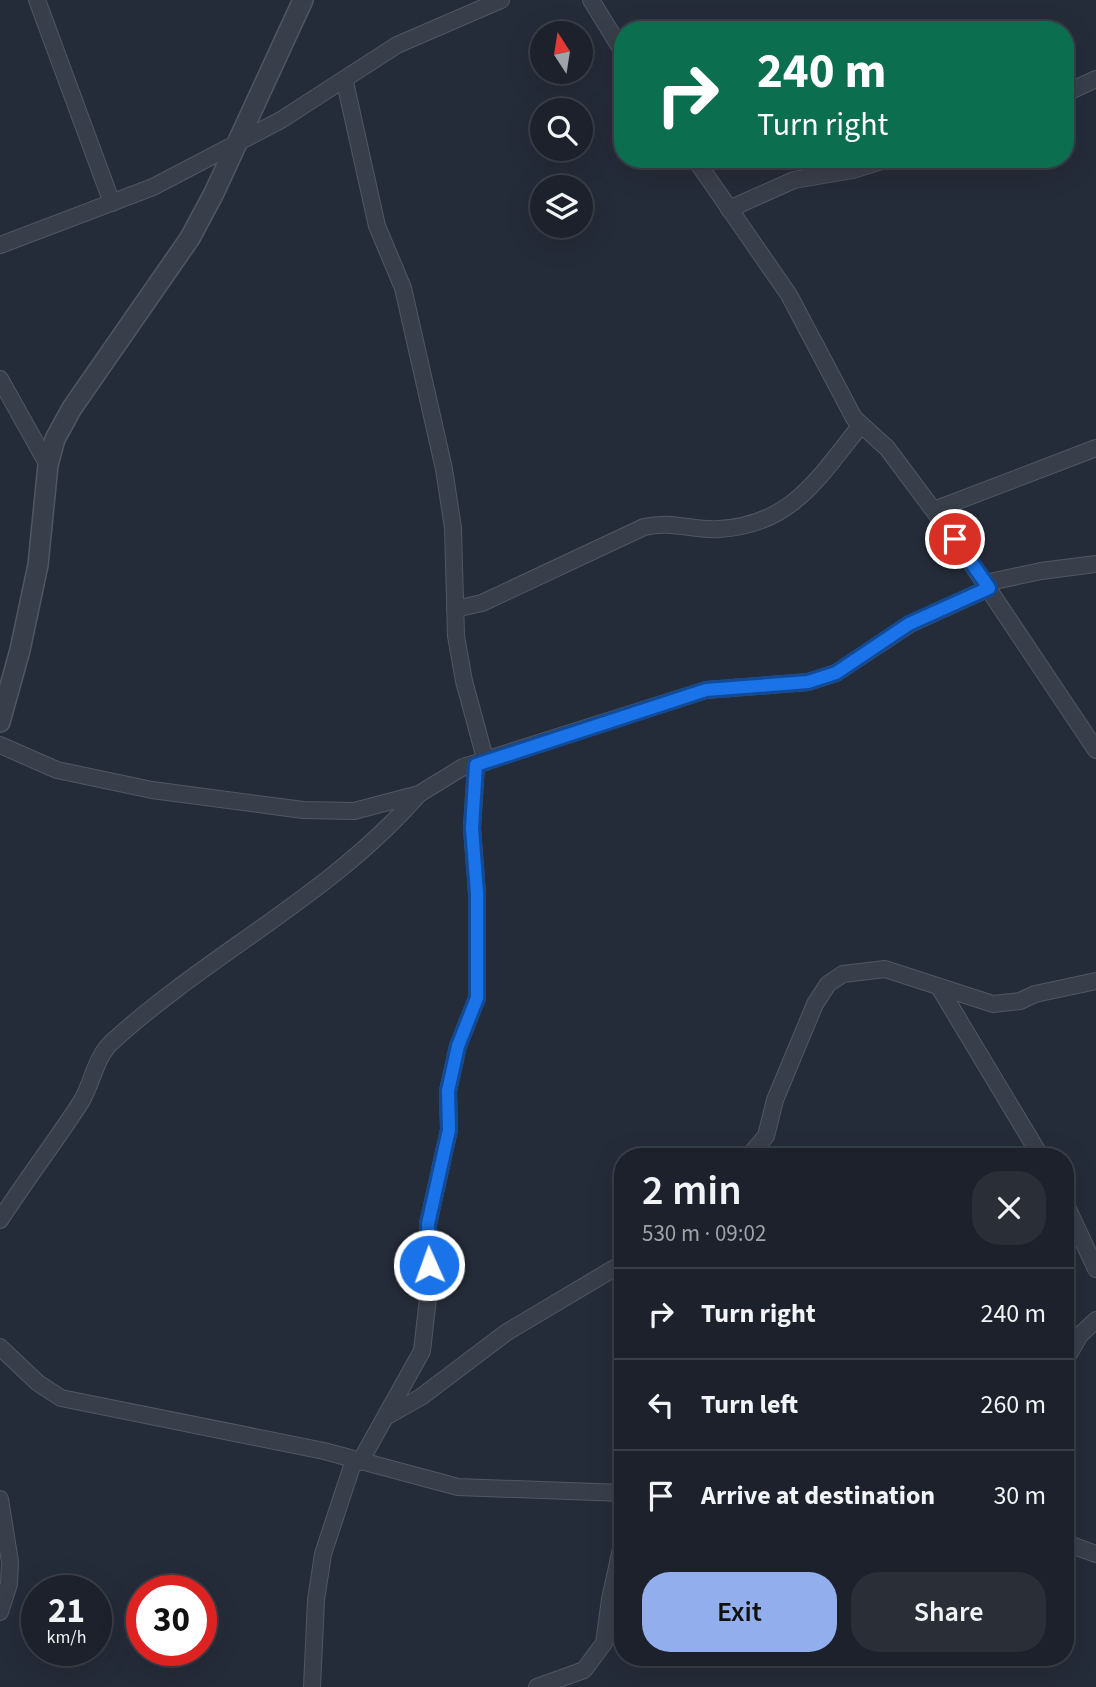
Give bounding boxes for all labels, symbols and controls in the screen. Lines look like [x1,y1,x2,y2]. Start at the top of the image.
north arrow [530,21,593,84]
map controls [530,21,593,238]
text: 240 m [757,37,886,107]
icon: right [642,49,733,140]
button: search [530,98,593,161]
text: Turn right [757,102,888,148]
button: layers [530,175,593,238]
pin [925,509,985,569]
icon: arrive [936,520,974,558]
text: 2 min [642,1161,742,1221]
button: close [972,1171,1046,1245]
text: 530 m · 09:02 [642,1217,766,1250]
position arrow [392,1228,466,1302]
icon: right [642,1295,680,1333]
text: Turn right [701,1295,816,1332]
text: 240 m [980,1295,1046,1332]
icon: left [642,1386,680,1424]
text: Turn left [701,1386,798,1423]
text: 260 m [980,1386,1046,1423]
icon: arrive [642,1477,680,1515]
text: Arrive at destination [701,1477,935,1514]
text: 30 m [993,1477,1046,1514]
button: Exit [642,1572,837,1652]
button: Share [851,1572,1046,1652]
speed limit sign: 30 [126,1575,217,1666]
text: 21 [48,1586,85,1636]
text: km/h [47,1625,86,1650]

